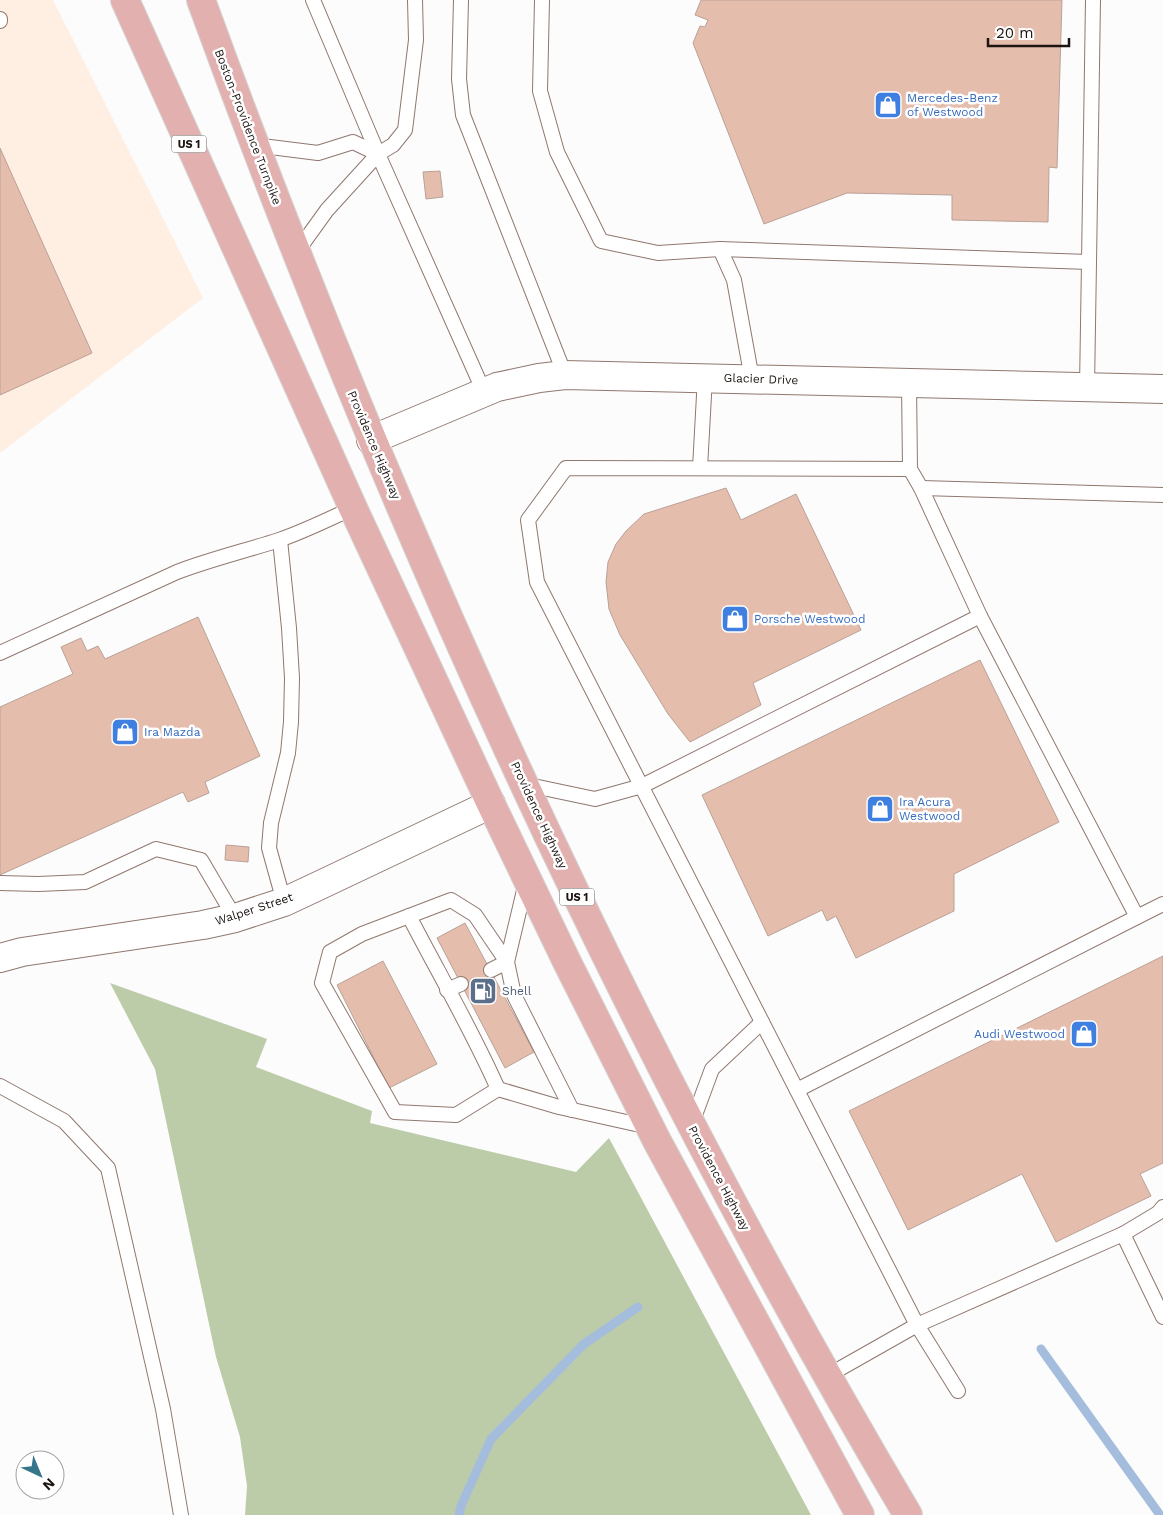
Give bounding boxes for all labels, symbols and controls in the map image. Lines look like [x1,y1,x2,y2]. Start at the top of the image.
scale bar [988,15,1069,47]
text: 20 m [996,24,1034,42]
street label: Boston-Providence Turnpike [212,47,284,207]
shop icon: Mercedes-Benz of Westwood [873,90,903,120]
place label: Mercedes-Benz of Westwood [907,91,998,119]
road number: US 1 [172,136,206,152]
street label: Glacier Drive [724,371,799,387]
street label: Providence Highway [345,389,404,502]
shop icon: Porsche Westwood [720,604,750,634]
place label: Porsche Westwood [754,612,865,626]
shop icon: Ira Mazda [110,717,140,747]
place label: Ira Mazda [144,725,201,739]
street label: Providence Highway [508,759,570,871]
shop icon: Ira Acura Westwood [865,794,895,824]
place label: Ira Acura Westwood [899,795,960,823]
road number: US 1 [560,889,594,906]
street label: Walper Street [213,890,295,928]
fuel station icon: Shell [468,976,498,1006]
place label: Shell [502,984,532,998]
shop icon: Audi Westwood [1069,1019,1099,1049]
place label: Audi Westwood [974,1027,1065,1041]
street label: Providence Highway [685,1123,753,1233]
north arrow [15,1450,65,1500]
text: N [40,1475,58,1494]

